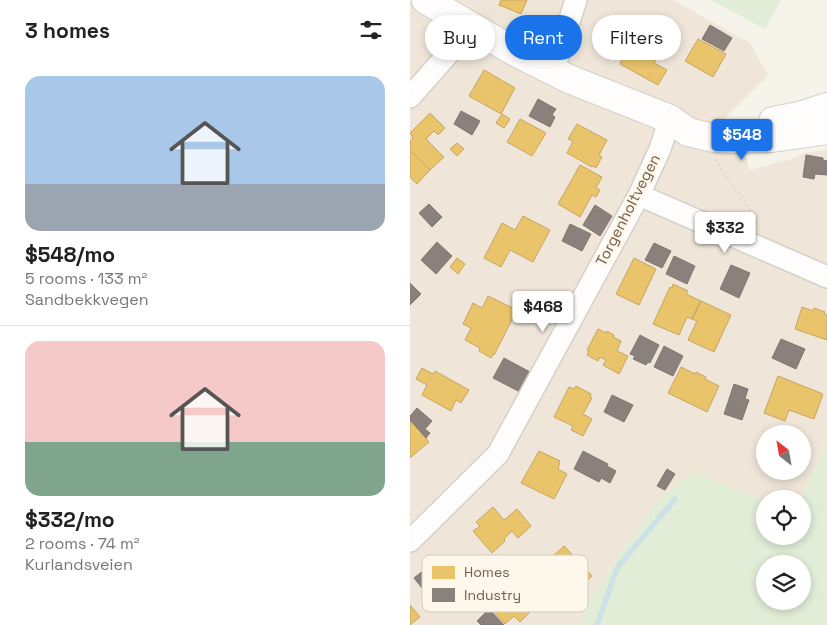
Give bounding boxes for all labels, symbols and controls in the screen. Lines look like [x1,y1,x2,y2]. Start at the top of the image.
chip: Buy [425,15,495,60]
chip: Rent [505,15,582,60]
chip: Filters [592,15,681,60]
icon: filters [357,16,385,44]
text: 3 homes [25,17,110,44]
icon: home [160,108,250,198]
pin: $548 [712,119,772,161]
text: $548 [722,124,762,145]
street label: Torgenholtvegen [591,151,664,269]
pin: $332 [695,212,755,254]
text: $332 [706,217,744,238]
text: $548/mo [25,241,115,268]
text: 5 rooms · 133 m² [25,268,147,289]
text: Sandbekkvegen [25,289,148,310]
pin: $468 [513,290,573,333]
text: $468 [523,296,563,317]
icon: home [160,374,250,464]
north arrow [756,425,811,480]
map controls [756,425,811,610]
button: locate [756,490,811,545]
text: $332/mo [25,506,115,533]
text: 2 rooms · 74 m² [25,533,140,554]
text: Kurlandsveien [25,554,133,575]
legend [422,555,588,612]
button: layers [756,555,811,610]
text: Homes [464,563,510,581]
text: Industry [464,586,521,604]

